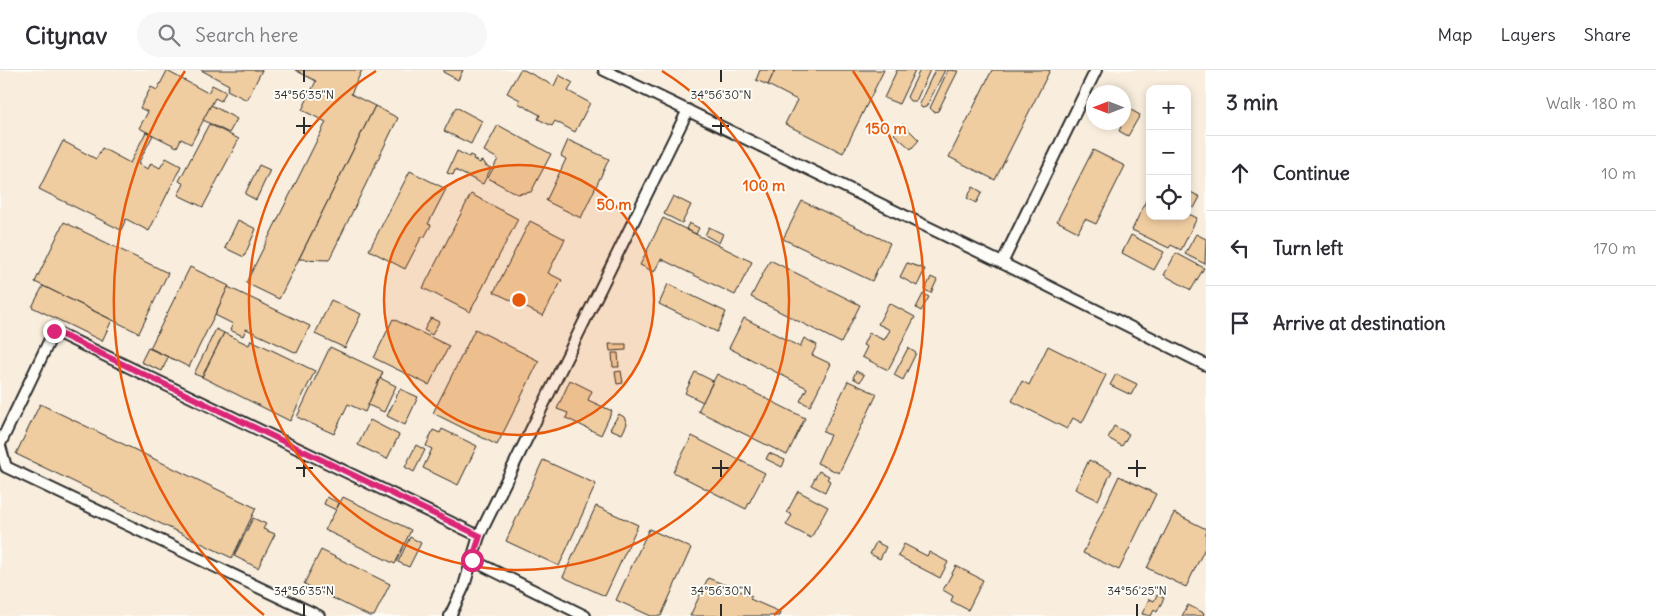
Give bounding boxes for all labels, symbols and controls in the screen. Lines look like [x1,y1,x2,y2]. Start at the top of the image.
search box [137,12,487,57]
text: Citynav [25,20,107,50]
icon: search [155,21,183,49]
text: Search here [195,23,298,47]
text: Map [1437,23,1472,46]
text: Layers [1500,23,1556,46]
text: Share [1584,23,1631,46]
north arrow [1086,85,1131,130]
map controls [1146,85,1191,220]
button: + [1146,85,1191,130]
text: 34°56'35"N [274,87,334,102]
text: 34°56'30"N [691,87,751,102]
text: 3 min [1226,89,1278,116]
text: Walk · 180 m [1546,93,1636,113]
text: 150 m [865,119,907,138]
button: − [1146,130,1191,175]
icon: ahead [1226,159,1254,187]
text: Continue [1273,161,1350,185]
text: 10 m [1601,163,1636,183]
button: locate [1146,175,1191,220]
text: 100 m [743,176,785,195]
text: 50 m [596,195,632,214]
icon: left [1226,234,1254,262]
text: Turn left [1273,236,1343,260]
text: 170 m [1593,238,1636,258]
centre of rings [510,291,528,309]
icon: arrive [1226,309,1254,337]
text: Arrive at destination [1273,311,1446,335]
route end [43,320,66,343]
route start [461,549,484,572]
text: 34°56'35"N [274,583,334,598]
text: 34°56'30"N [691,583,751,598]
text: 34°56'25"N [1107,583,1167,598]

